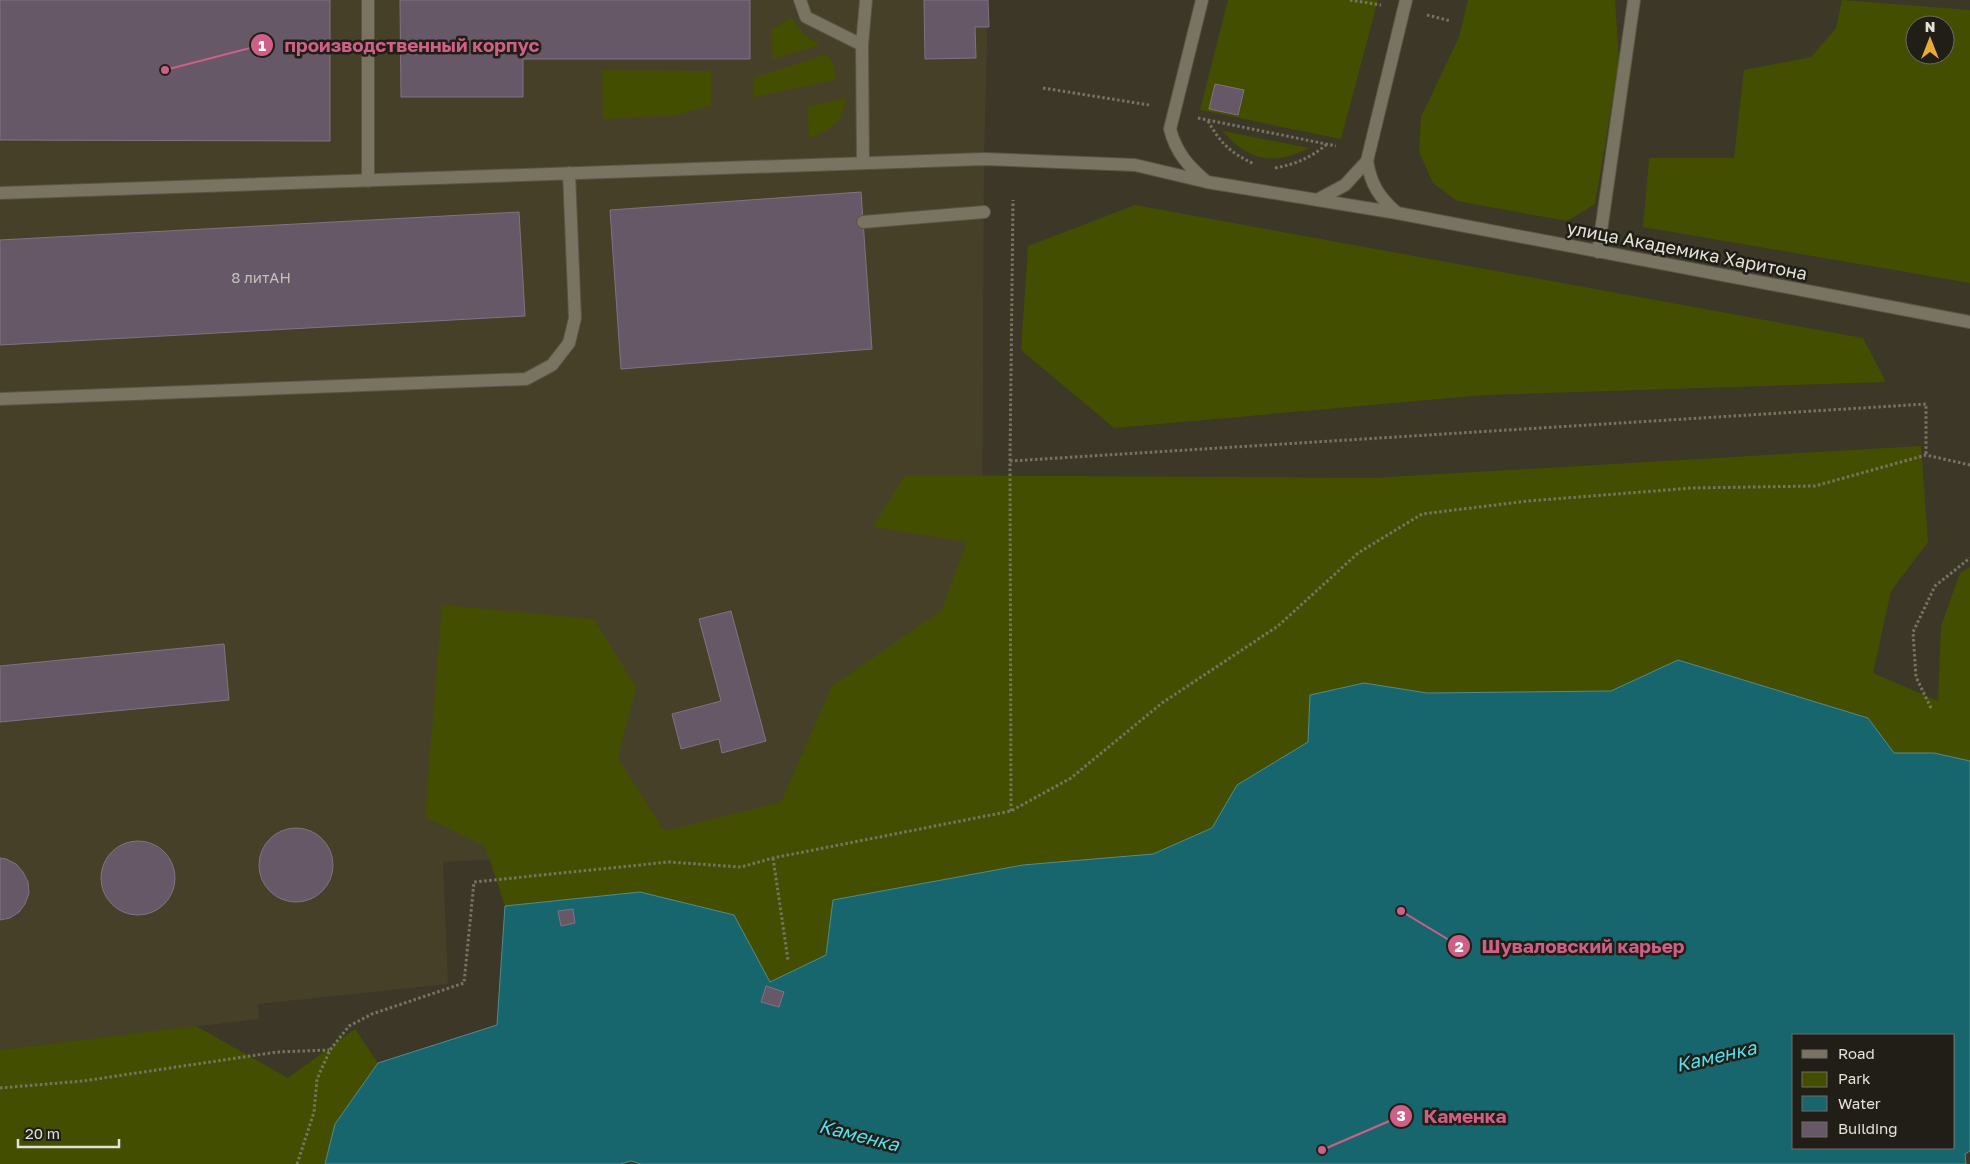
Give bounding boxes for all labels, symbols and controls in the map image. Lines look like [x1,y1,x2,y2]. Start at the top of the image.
north arrow [1905,15,1955,65]
text: N [1925,18,1935,35]
callout: производственный корпус [249,28,549,62]
text: производственный корпус [285,33,539,56]
text: 1 [258,36,266,54]
street label: улица Академика Харитона [1565,216,1809,284]
house number: 8 литАН [231,268,291,286]
callout: Шуваловский карьер [1446,929,1694,963]
text: Шуваловский карьер [1481,934,1685,957]
text: 2 [1454,937,1464,955]
legend [1792,1034,1955,1149]
water label: Каменка [1674,1035,1759,1076]
text: Road [1838,1044,1875,1062]
text: Park [1838,1069,1871,1087]
text: Water [1838,1094,1881,1112]
callout: Каменка [1389,1099,1517,1133]
text: Каменка [1423,1104,1507,1127]
text: 3 [1396,1106,1406,1124]
water label: Каменка [817,1113,903,1156]
scale bar [18,1116,119,1148]
text: Building [1838,1119,1898,1137]
text: 20 m [25,1124,60,1142]

